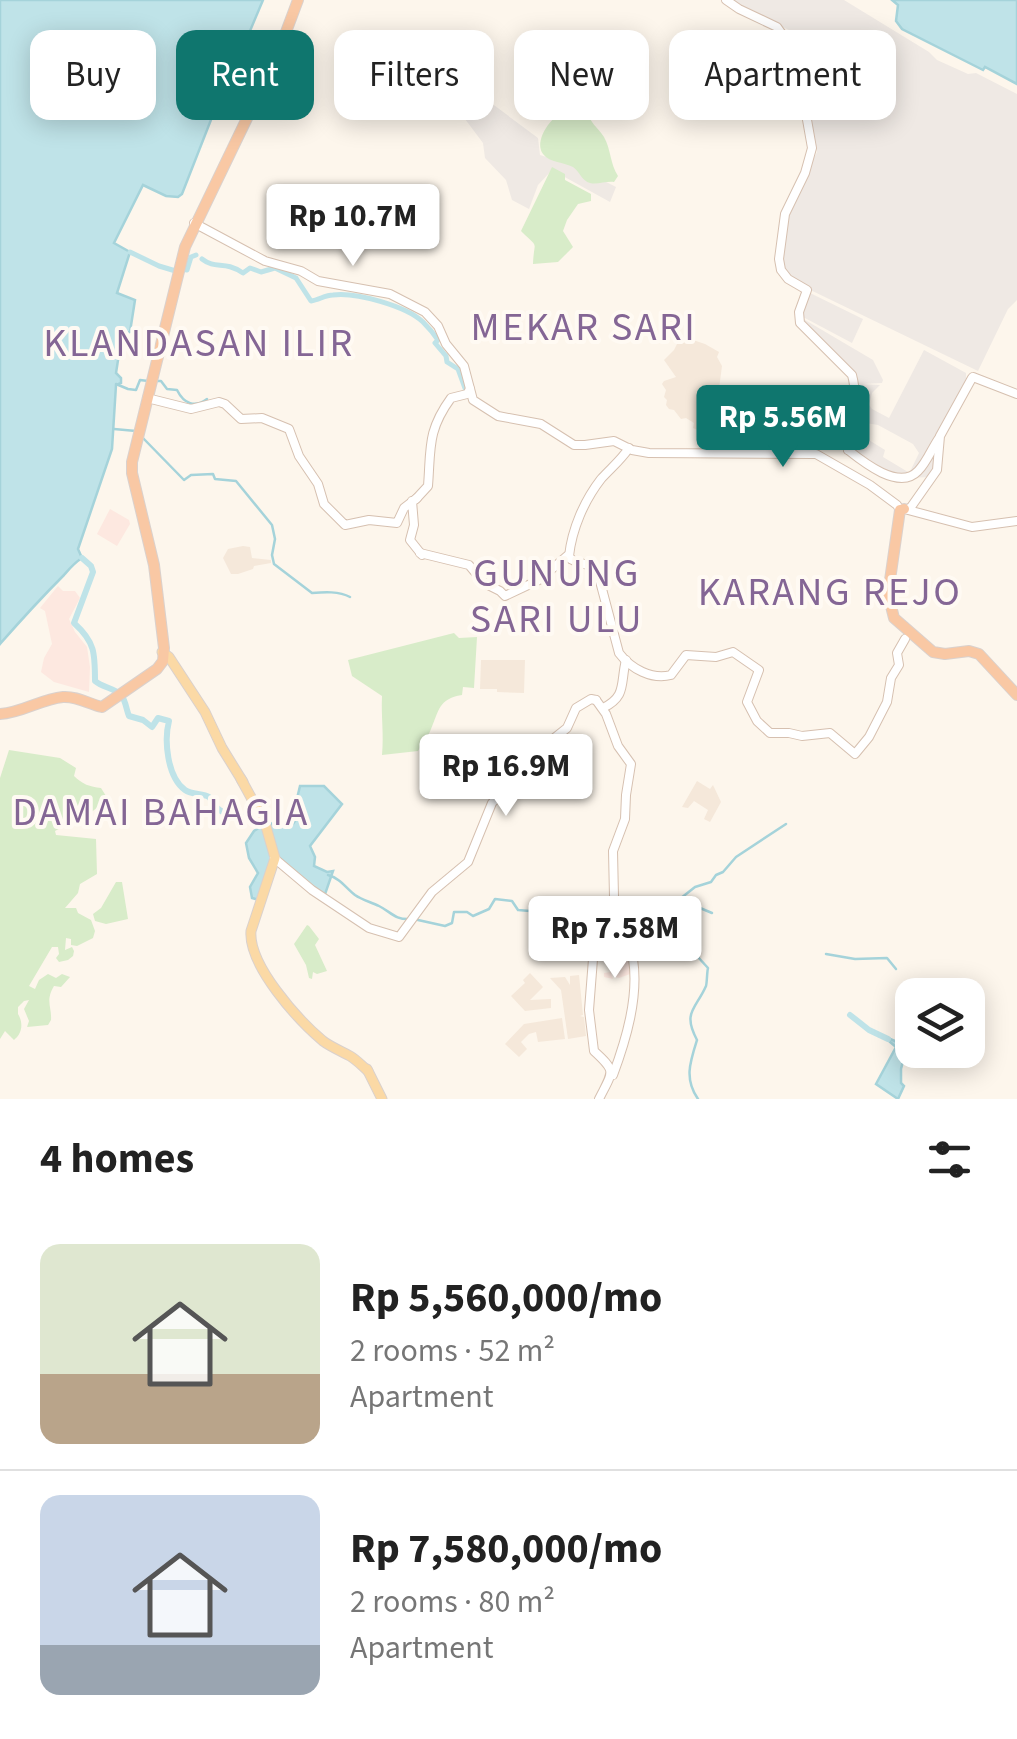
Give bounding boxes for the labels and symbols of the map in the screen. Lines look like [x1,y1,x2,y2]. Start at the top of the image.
pin: Rp 10.7M [250,184,456,269]
district label: MEKAR SARI [471,299,697,356]
district label: KLANDASAN ILIR [43,315,355,372]
pin: Rp 5.56M [680,385,886,470]
district label: GUNUNG SARI ULU [470,545,644,648]
district label: KARANG REJO [698,564,962,621]
pin: Rp 16.9M [403,734,609,819]
district label: DAMAI BAHAGIA [12,784,310,841]
pin: Rp 7.58M [512,896,718,981]

